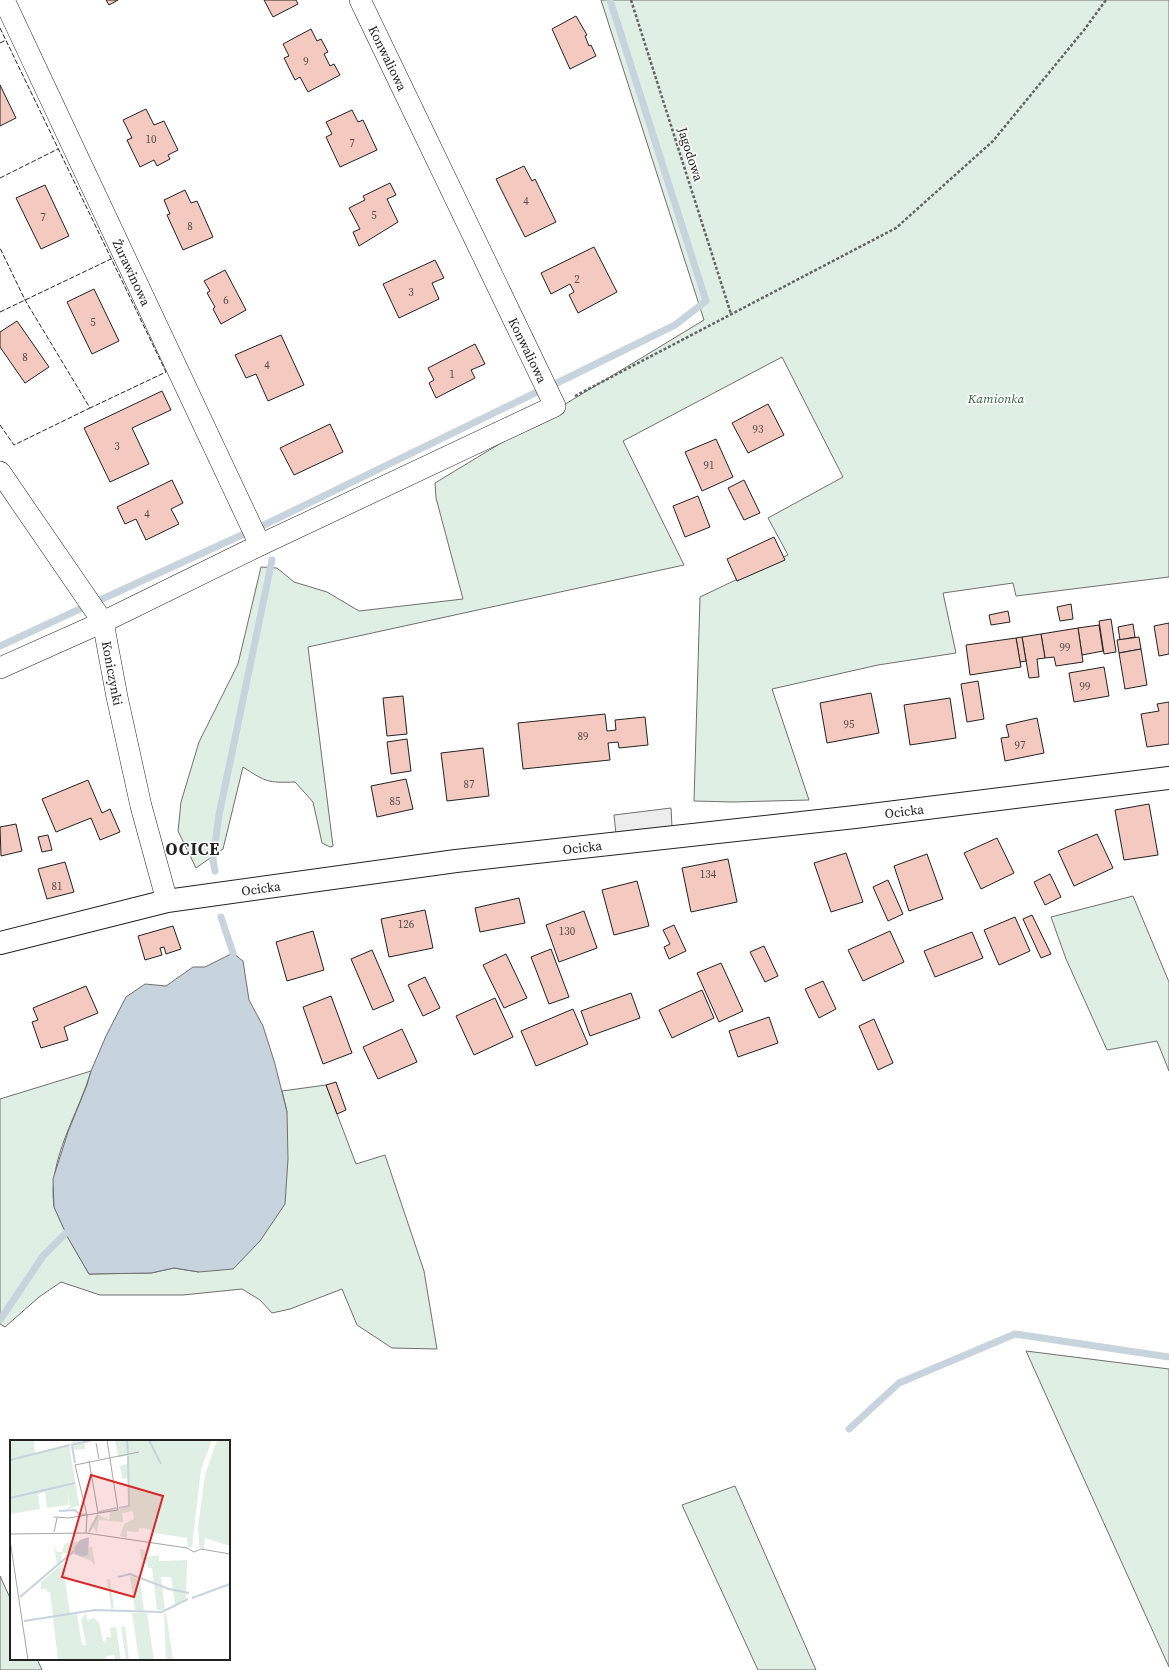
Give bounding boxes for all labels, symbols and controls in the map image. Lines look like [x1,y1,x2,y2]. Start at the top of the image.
street label: Konwaliowa [364,23,411,94]
house number: 9 [303,54,309,69]
street label: Jagodowa [674,124,707,184]
house number: 10 [146,132,157,147]
house number: 7 [349,136,355,151]
house number: 4 [523,194,529,209]
house number: 5 [371,208,377,223]
house number: 7 [40,210,46,225]
house number: 8 [187,219,193,234]
street label: Żurawinowa [109,237,155,309]
house number: 2 [574,272,580,287]
house number: 3 [408,285,414,300]
house number: 6 [223,293,229,308]
house number: 5 [90,315,96,330]
street label: Konwaliowa [504,315,551,386]
house number: 8 [22,350,28,365]
house number: 4 [264,358,270,373]
house number: 1 [449,367,455,382]
park label: Kamionka [967,390,1024,407]
house number: 93 [753,422,764,437]
house number: 3 [114,439,120,454]
house number: 91 [704,458,715,473]
house number: 4 [144,507,150,522]
street label: Koniczynki [98,640,127,707]
house number: 99 [1060,640,1071,655]
house number: 99 [1080,679,1091,694]
house number: 95 [844,717,855,732]
house number: 89 [578,729,589,744]
house number: 97 [1015,738,1026,753]
house number: 87 [464,777,475,792]
house number: 85 [390,794,401,809]
street label: Ocicka [884,800,925,822]
district label: OCICE [166,837,220,861]
street label: Ocicka [562,837,603,858]
house number: 134 [700,867,717,882]
street label: Ocicka [240,877,282,900]
house number: 81 [52,879,63,894]
house number: 126 [398,917,415,932]
house number: 130 [559,924,576,939]
inset map [10,1440,230,1660]

